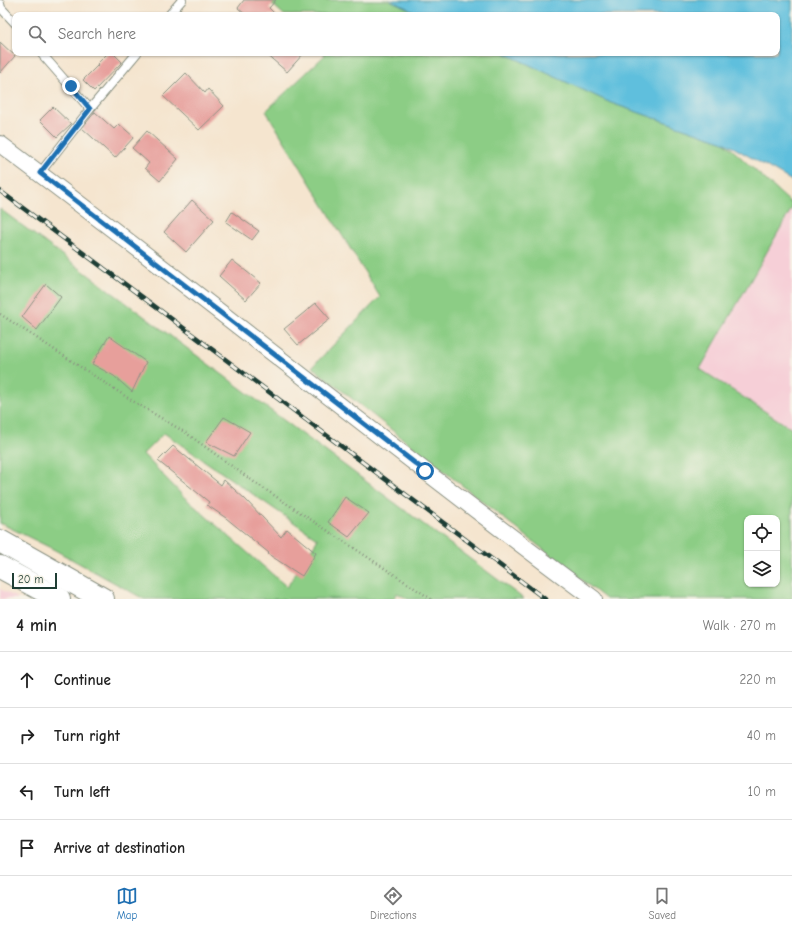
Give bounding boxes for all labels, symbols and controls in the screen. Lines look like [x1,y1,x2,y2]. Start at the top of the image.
search box [12,12,780,56]
icon: search [26,23,48,45]
text: Search here [58,25,136,43]
route end [62,77,80,95]
route start [416,462,434,480]
map controls [744,515,780,587]
button: locate [744,515,780,551]
button: layers [744,551,780,587]
scale bar [12,571,57,590]
text: 20 m [18,573,43,586]
text: 4 min [16,616,57,635]
text: Walk · 270 m [703,618,776,633]
icon: ahead [16,669,38,691]
text: Continue [54,671,111,689]
text: 220 m [739,672,776,687]
icon: right [16,725,38,747]
text: Turn right [54,727,120,745]
text: 40 m [747,728,776,743]
icon: left [16,781,38,803]
text: Turn left [54,783,110,801]
text: 10 m [748,784,776,799]
icon: arrive [16,837,38,859]
text: Arrive at destination [54,839,185,857]
tab: Map [116,885,138,922]
tab: Directions [370,885,417,922]
tab: Saved [649,885,676,922]

